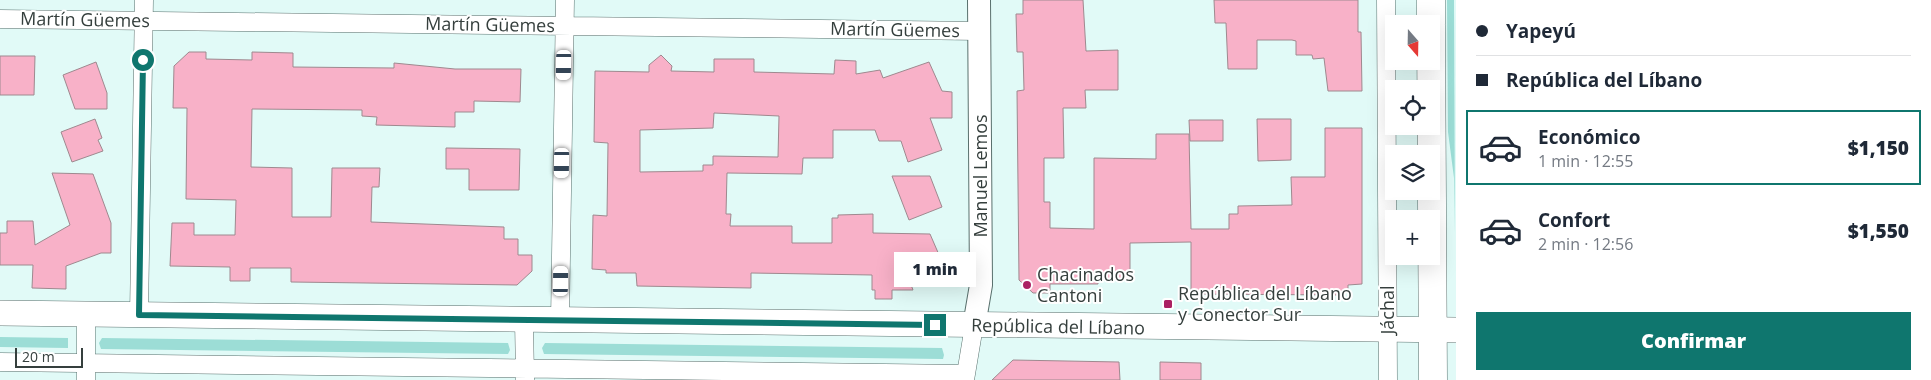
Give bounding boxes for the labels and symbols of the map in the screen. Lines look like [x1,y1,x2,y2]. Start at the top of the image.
street label: Martín Güemes [20,6,150,32]
street label: Martín Güemes [425,11,555,37]
north arrow [1385,15,1440,70]
street label: Martín Güemes [830,16,960,42]
route start [132,49,154,71]
car [556,50,571,80]
street label: Manuel Lemos [968,114,992,238]
car [554,148,569,178]
callout: 1 min [894,252,976,288]
place label: Chacinados Cantoni [1037,262,1134,307]
car [553,266,568,296]
marker: Chacinados Cantoni [1021,279,1033,291]
place label: República del Líbano y Conector Sur [1178,281,1352,326]
street label: Jáchal [1375,285,1399,337]
marker: República del Líbano y Conector Sur [1162,298,1174,310]
street label: República del Líbano [971,312,1145,340]
route end [924,314,946,336]
scale bar [15,345,82,368]

